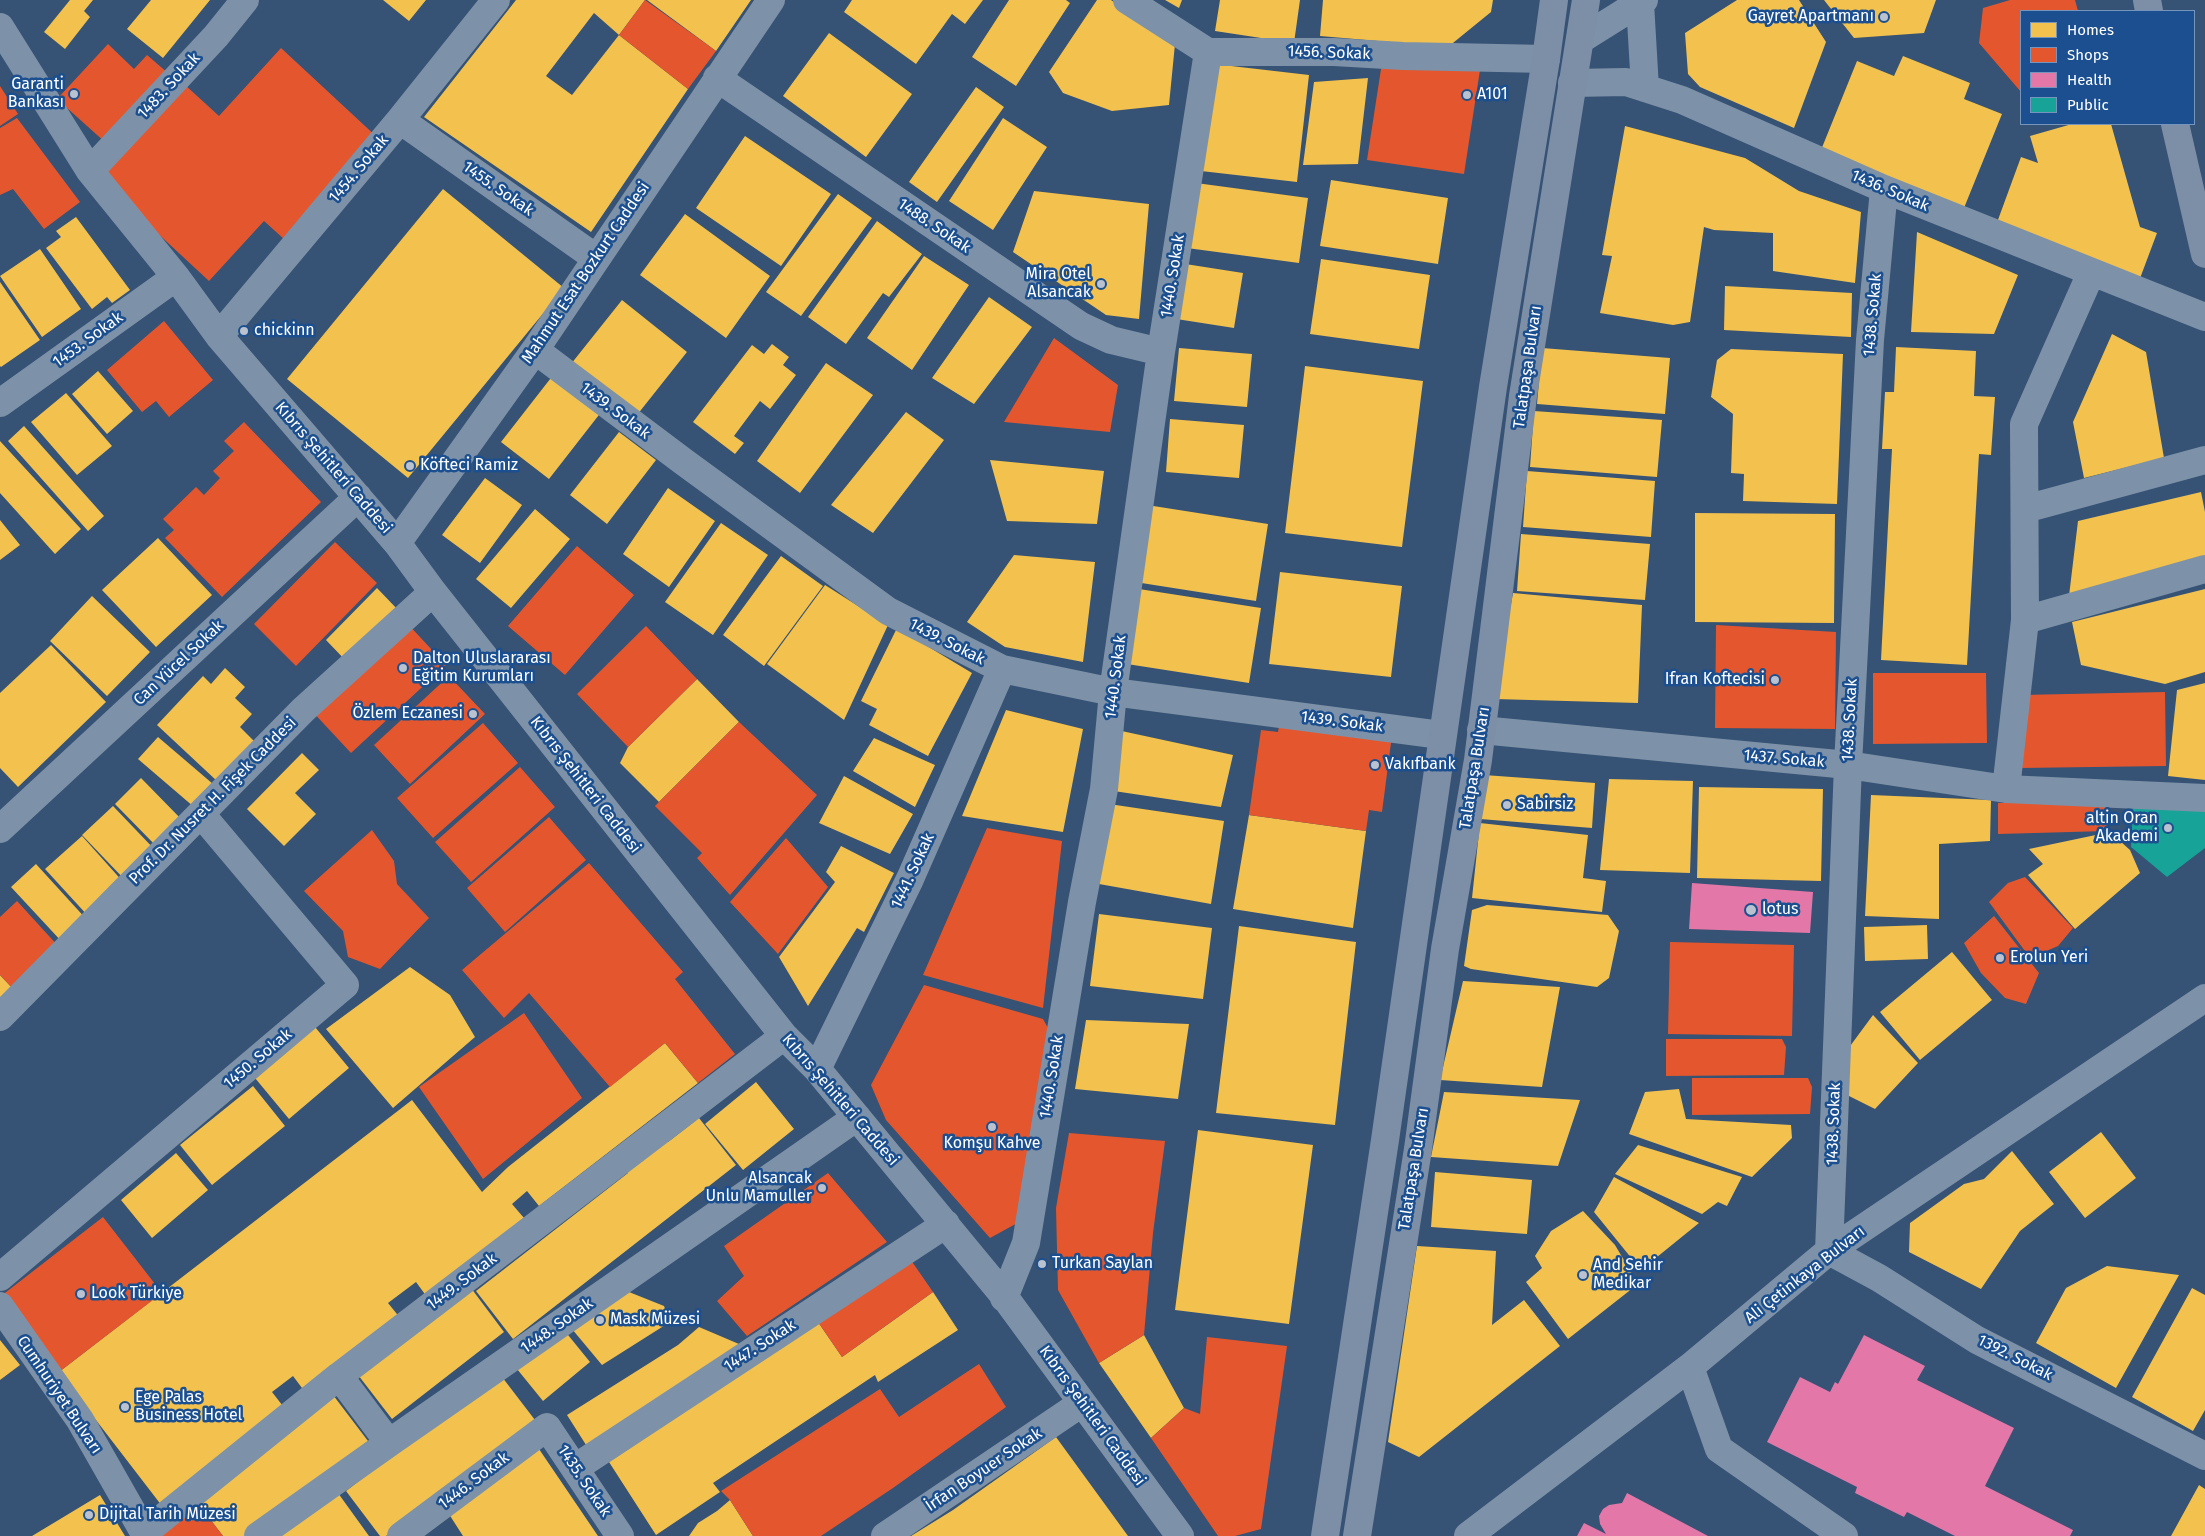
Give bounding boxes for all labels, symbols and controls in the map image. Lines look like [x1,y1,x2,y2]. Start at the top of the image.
place label: Gayret Apartmanı [1748,7,1874,27]
legend [2020,10,2195,125]
marker: Gayret Apartmanı [1878,11,1890,23]
text: Homes [2067,21,2114,39]
street label: 1456. Sokak [1287,42,1371,64]
text: Shops [2067,46,2109,64]
street label: 1483. Sokak [134,49,204,123]
text: Health [2067,71,2112,89]
place label: Garanti Bankası [8,75,64,113]
place label: A101 [1477,85,1508,105]
marker: Garanti Bankası [68,88,80,100]
marker: A101 [1461,89,1473,101]
text: Public [2067,96,2109,114]
street label: 1454. Sokak [325,131,393,207]
street label: 1455. Sokak [459,158,537,220]
street label: 1436. Sokak [1848,166,1932,216]
street label: Mahmut Esat Bozkurt Caddesi [518,179,654,367]
street label: 1488. Sokak [894,195,974,257]
street label: 1440. Sokak [1157,233,1189,319]
place label: Mira Otel Alsancak [1025,265,1091,303]
street label: 1438. Sokak [1860,273,1886,357]
marker: Mira Otel Alsancak [1095,278,1107,290]
street label: Talatpaşa Bulvarı [1510,304,1546,430]
street label: 1453. Sokak [49,308,127,372]
place label: chickinn [254,321,315,341]
marker: chickinn [238,325,250,337]
street label: 1439. Sokak [576,379,654,443]
street label: Kıbrıs Şehitleri Caddesi [271,398,395,538]
place label: Köfteci Ramiz [420,456,518,476]
marker: Köfteci Ramiz [404,460,416,472]
street label: 1439. Sokak [906,615,988,669]
street label: Can Yücel Sokak [130,616,228,710]
street label: 1440. Sokak [1101,634,1131,720]
place label: Dalton Uluslararası Eğitim Kurumları [413,649,551,687]
marker: Dalton Uluslararası Eğitim Kurumları [397,662,409,674]
place label: Ifran Koftecisi [1665,670,1765,690]
marker: Ifran Koftecisi [1769,674,1781,686]
street label: 1438. Sokak [1838,678,1862,762]
place label: Özlem Eczanesi [352,704,463,724]
street label: Talatpaşa Bulvarı [1456,705,1494,831]
street label: 1439. Sokak [1300,707,1384,737]
marker: Özlem Eczanesi [467,708,479,720]
street label: Prof. Dr. Nusret H. Fişek Caddesi [125,713,301,889]
street label: Kıbrıs Şehitleri Caddesi [526,713,644,857]
street label: 1437. Sokak [1743,746,1825,772]
place label: Vakıfbank [1385,755,1456,775]
marker: Vakıfbank [1369,759,1381,771]
place label: Sabirsiz [1517,795,1573,815]
marker: Sabirsiz [1501,799,1513,811]
place label: altin Oran Akademi [2086,809,2158,847]
marker: altin Oran Akademi [2162,822,2174,834]
street label: 1441. Sokak [887,830,939,912]
place label: lotus [1762,900,1799,920]
marker: lotus [1744,903,1758,917]
place label: Erolun Yeri [2010,948,2088,968]
marker: Erolun Yeri [1994,952,2006,964]
street label: 1450. Sokak [220,1025,296,1093]
street label: Kıbrıs Şehitleri Caddesi [778,1030,902,1170]
street label: 1440. Sokak [1036,1034,1068,1120]
street label: 1438. Sokak [1823,1082,1845,1166]
street label: Talatpaşa Bulvarı [1395,1106,1433,1232]
marker: Komşu Kahve [986,1121,998,1133]
place label: Komşu Kahve [943,1134,1041,1154]
place label: Alsancak Unlu Mamuller [705,1169,812,1207]
marker: Alsancak Unlu Mamuller [816,1182,828,1194]
street label: Ali Çetinkaya Bulvarı [1741,1222,1869,1328]
street label: 1449. Sokak [423,1249,501,1315]
place label: Turkan Saylan [1052,1254,1153,1274]
place label: And Sehir Medikar [1593,1256,1663,1294]
marker: Turkan Saylan [1036,1258,1048,1270]
marker: And Sehir Medikar [1577,1269,1589,1281]
place label: Look Türkiye [91,1284,182,1304]
marker: Look Türkiye [75,1288,87,1300]
street label: 1448. Sokak [517,1294,597,1358]
place label: Mask Müzesi [610,1310,700,1330]
marker: Mask Müzesi [594,1314,606,1326]
street label: 1447. Sokak [721,1316,799,1376]
street label: 1392. Sokak [1974,1331,2056,1385]
street label: Cumhuriyet Bulvarı [12,1332,106,1458]
street label: Kıbrıs Şehitleri Caddesi [1035,1342,1149,1490]
place label: Ege Palas Business Hotel [135,1388,242,1426]
marker: Ege Palas Business Hotel [119,1401,131,1413]
street label: İrfan Boyuer Sokak [922,1424,1046,1516]
street label: 1435. Sokak [553,1442,615,1520]
street label: 1446. Sokak [435,1448,513,1514]
place label: Dijital Tarih Müzesi [99,1505,236,1525]
marker: Dijital Tarih Müzesi [83,1509,95,1521]

